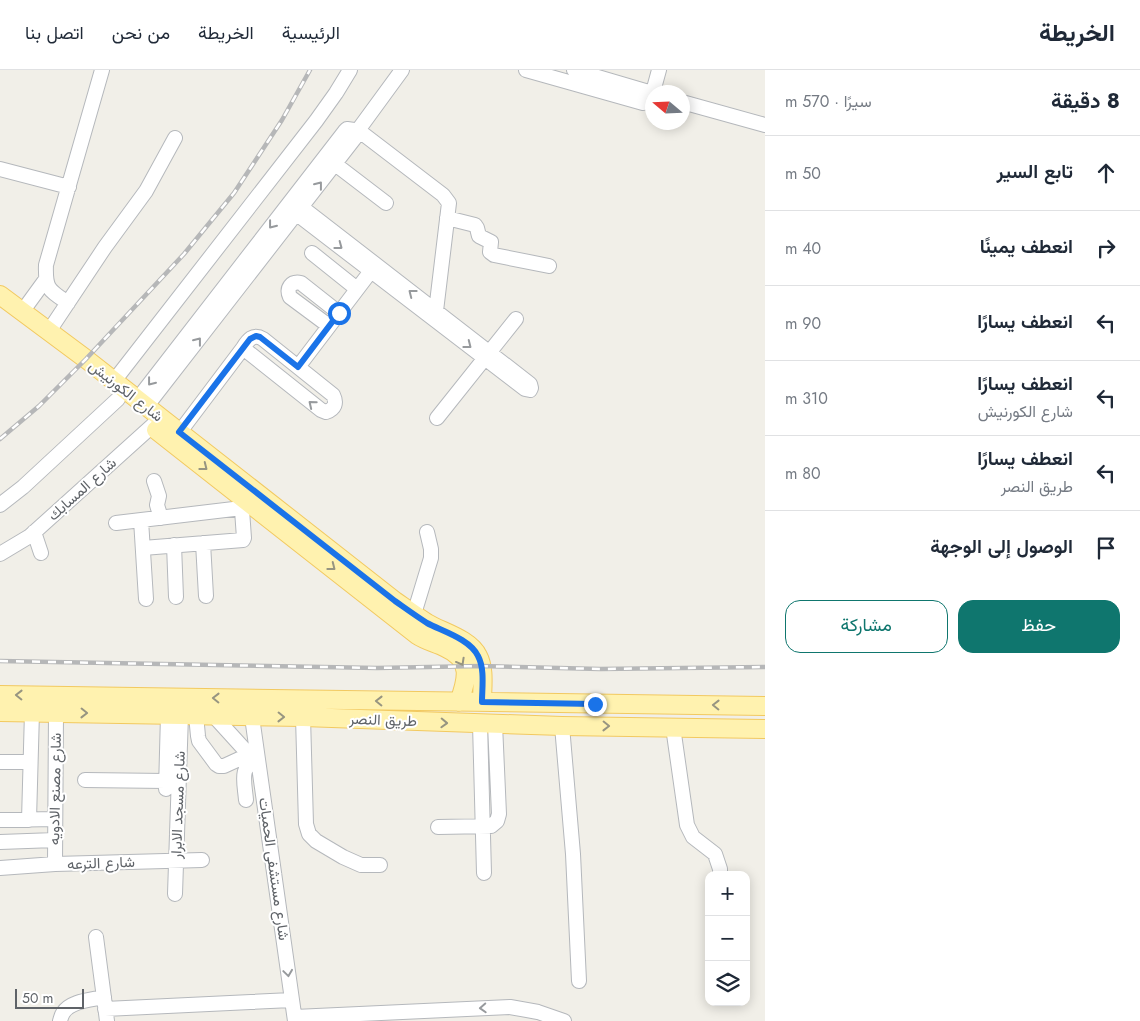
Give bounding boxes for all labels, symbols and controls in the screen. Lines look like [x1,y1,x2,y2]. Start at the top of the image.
text: الخريطة [1039,15,1115,50]
text: اتصل بنا [25,20,84,46]
text: من نحن [112,20,170,46]
text: الخريطة [198,20,254,46]
text: الرئيسية [282,20,340,46]
north arrow [645,85,690,130]
text: 8 دقيقة [1051,86,1120,116]
text: سيرًا · 570 m [785,90,872,113]
text: تابع السير [996,158,1073,185]
icon: ahead [1092,159,1120,187]
text: 50 m [785,162,821,185]
one-way arrow [313,182,321,191]
one-way arrow [269,219,277,228]
text: انعطف يمينًا [980,233,1073,260]
icon: right [1092,234,1120,262]
text: 40 m [785,237,821,260]
one-way arrow [333,241,342,249]
one-way arrow [409,290,418,298]
route start [328,302,351,325]
text: انعطف يسارًا [977,308,1073,335]
icon: left [1092,309,1120,337]
text: 90 m [785,312,821,335]
one-way arrow [192,338,200,347]
one-way arrow [462,340,471,348]
street label: شارع الكورنيش [84,355,168,427]
text: انعطف يسارًا [977,370,1073,397]
one-way arrow [148,376,157,386]
icon: left [1092,384,1120,412]
text: 310 m [785,387,828,410]
one-way arrow [309,400,318,409]
text: شارع الكورنيش [978,400,1073,423]
text: انعطف يسارًا [977,445,1073,472]
street label: شارع المسابك [43,452,121,526]
icon: left [1092,459,1120,487]
one-way arrow [198,462,207,470]
text: 80 m [785,462,821,485]
text: طريق النصر [1001,475,1073,498]
text: الوصول إلى الوجهة [930,533,1073,560]
icon: arrive [1092,534,1120,562]
one-way arrow [326,562,335,571]
button: مشاركة [785,600,948,653]
button: حفظ [958,600,1120,653]
one-way arrow [455,657,465,666]
one-way arrow [15,690,22,700]
one-way arrow [212,693,220,704]
route end [584,693,607,716]
one-way arrow [375,696,382,706]
one-way arrow [712,700,720,710]
one-way arrow [80,708,88,718]
street label: طريق النصر [348,708,418,732]
one-way arrow [278,712,285,722]
one-way arrow [440,717,448,728]
one-way arrow [602,721,610,731]
street label: شارع مصنع الادويه [43,732,67,845]
street label: شارع مسجد الابرار [165,751,191,860]
street label: شارع مستشفى الحميات [253,796,295,942]
street label: شارع الترعه [67,851,136,875]
map controls [705,871,750,1006]
button: + [705,871,750,916]
button: − [705,916,750,961]
button: layers [705,961,750,1006]
one-way arrow [282,969,293,977]
scale bar [15,986,84,1009]
text: 50 m [22,988,53,1008]
one-way arrow [478,1003,486,1014]

